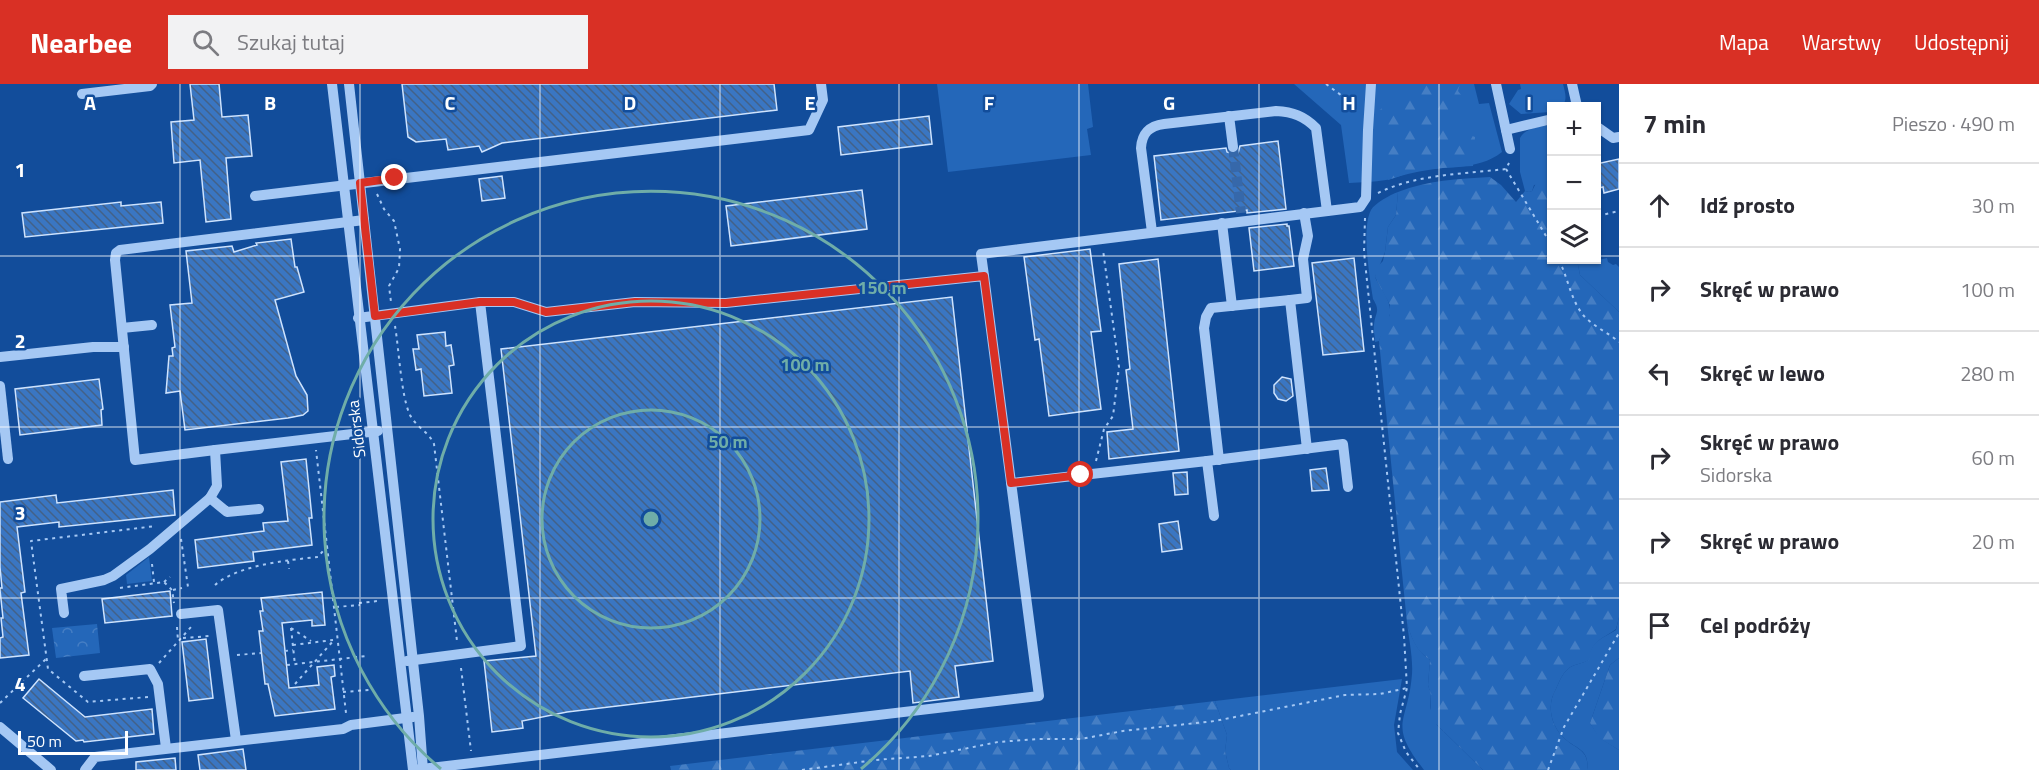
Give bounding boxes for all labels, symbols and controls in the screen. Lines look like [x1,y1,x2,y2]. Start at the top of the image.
search box [168,15,588,69]
text: Nearbee [30,21,132,64]
text: Szukaj tutaj [237,25,345,59]
icon: search [189,26,222,59]
text: Mapa [1719,26,1769,58]
text: Warstwy [1802,26,1881,58]
text: Udostępnij [1914,26,2009,58]
text: A [84,87,96,118]
text: B [264,87,276,118]
text: C [445,87,456,118]
text: D [624,87,636,118]
text: E [804,87,816,118]
text: F [984,87,995,118]
text: G [1163,87,1175,118]
text: H [1342,87,1356,118]
text: I [1526,87,1532,118]
map controls [1547,102,1601,264]
button: + [1547,102,1601,156]
text: 7 min [1643,104,1706,143]
text: Pieszo · 490 m [1892,108,2015,139]
text: 1 [14,154,26,185]
button: − [1547,156,1601,210]
route end [381,164,407,190]
text: Idź prosto [1700,188,1795,222]
icon: ahead [1643,189,1676,222]
text: 30 m [1971,190,2015,221]
button: layers [1547,210,1601,264]
text: Skręć w prawo [1700,272,1839,306]
icon: right [1643,273,1676,306]
text: 150 m [857,274,907,301]
text: 100 m [1960,274,2015,305]
text: 2 [14,325,26,356]
text: 100 m [780,351,830,378]
text: Skręć w lewo [1700,356,1825,390]
icon: left [1643,357,1676,390]
text: 280 m [1960,358,2015,389]
street label: Sidorska [341,399,371,459]
text: Skręć w prawo [1700,425,1839,459]
text: 50 m [708,428,748,455]
icon: right [1643,441,1676,474]
text: 60 m [1971,442,2015,473]
text: Sidorska [1700,459,1772,490]
route start [1067,461,1093,487]
text: 3 [14,497,26,528]
centre of rings [641,509,661,529]
text: Skręć w prawo [1700,524,1839,558]
icon: right [1643,525,1676,558]
text: 20 m [1971,526,2015,557]
text: Cel podróży [1700,608,1810,642]
icon: arrive [1643,609,1676,642]
text: 4 [14,668,26,699]
scale bar [18,728,128,756]
text: 50 m [27,729,62,753]

